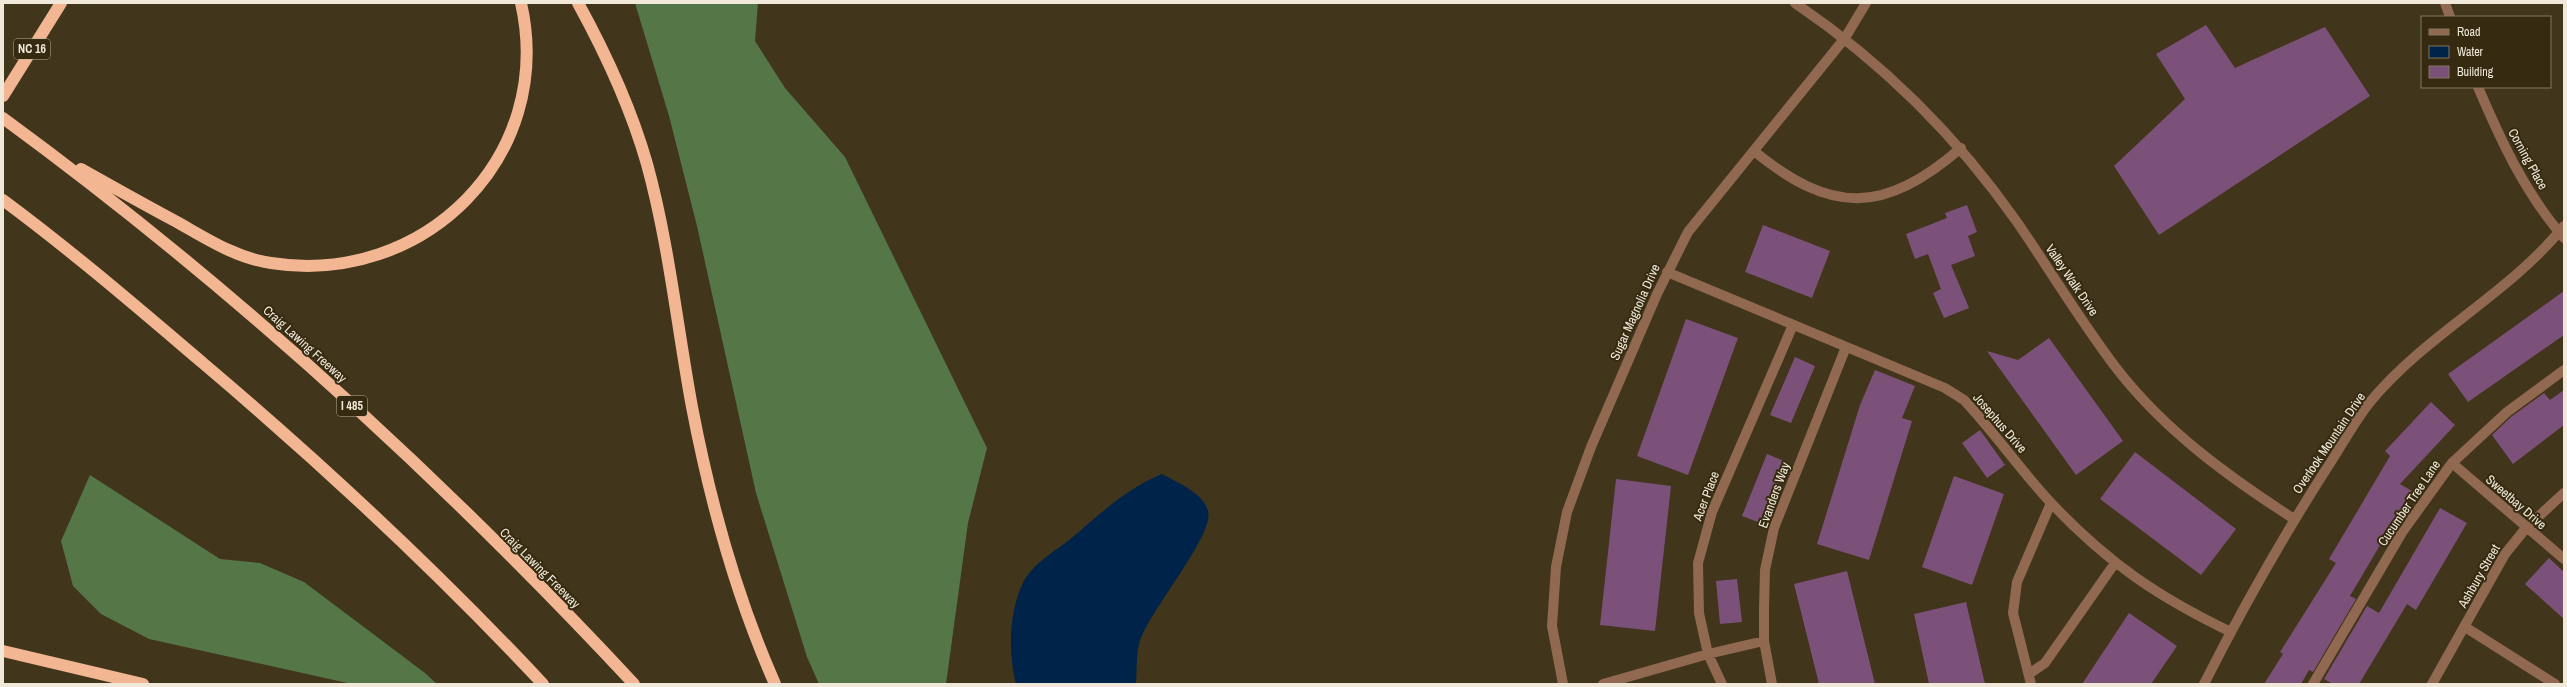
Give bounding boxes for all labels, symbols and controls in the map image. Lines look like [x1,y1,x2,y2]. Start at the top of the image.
legend [2421,16,2551,88]
text: Road [2457,24,2481,40]
road number: NC 16 [14,39,50,59]
text: Water [2457,44,2484,60]
text: Building [2457,64,2494,80]
street label: Corning Place [2504,125,2552,193]
street label: Valley Walk Drive [2042,241,2102,319]
street label: Sugar Magnolia Drive [1606,261,1664,363]
street label: Craig Lawing Freeway [259,302,351,387]
street label: Josephus Drive [1969,389,2031,457]
street label: Overlook Mountain Drive [2289,389,2369,497]
road number: I 485 [337,396,367,416]
street label: Cucumber Tree Lane [2374,457,2444,549]
street label: Evanders Way [1754,459,1794,530]
street label: Acer Place [1688,469,1723,524]
street label: Sweetbay Drive [2482,471,2550,533]
street label: Craig Lawing Freeway [496,524,584,612]
street label: Ashbury Street [2454,541,2504,612]

